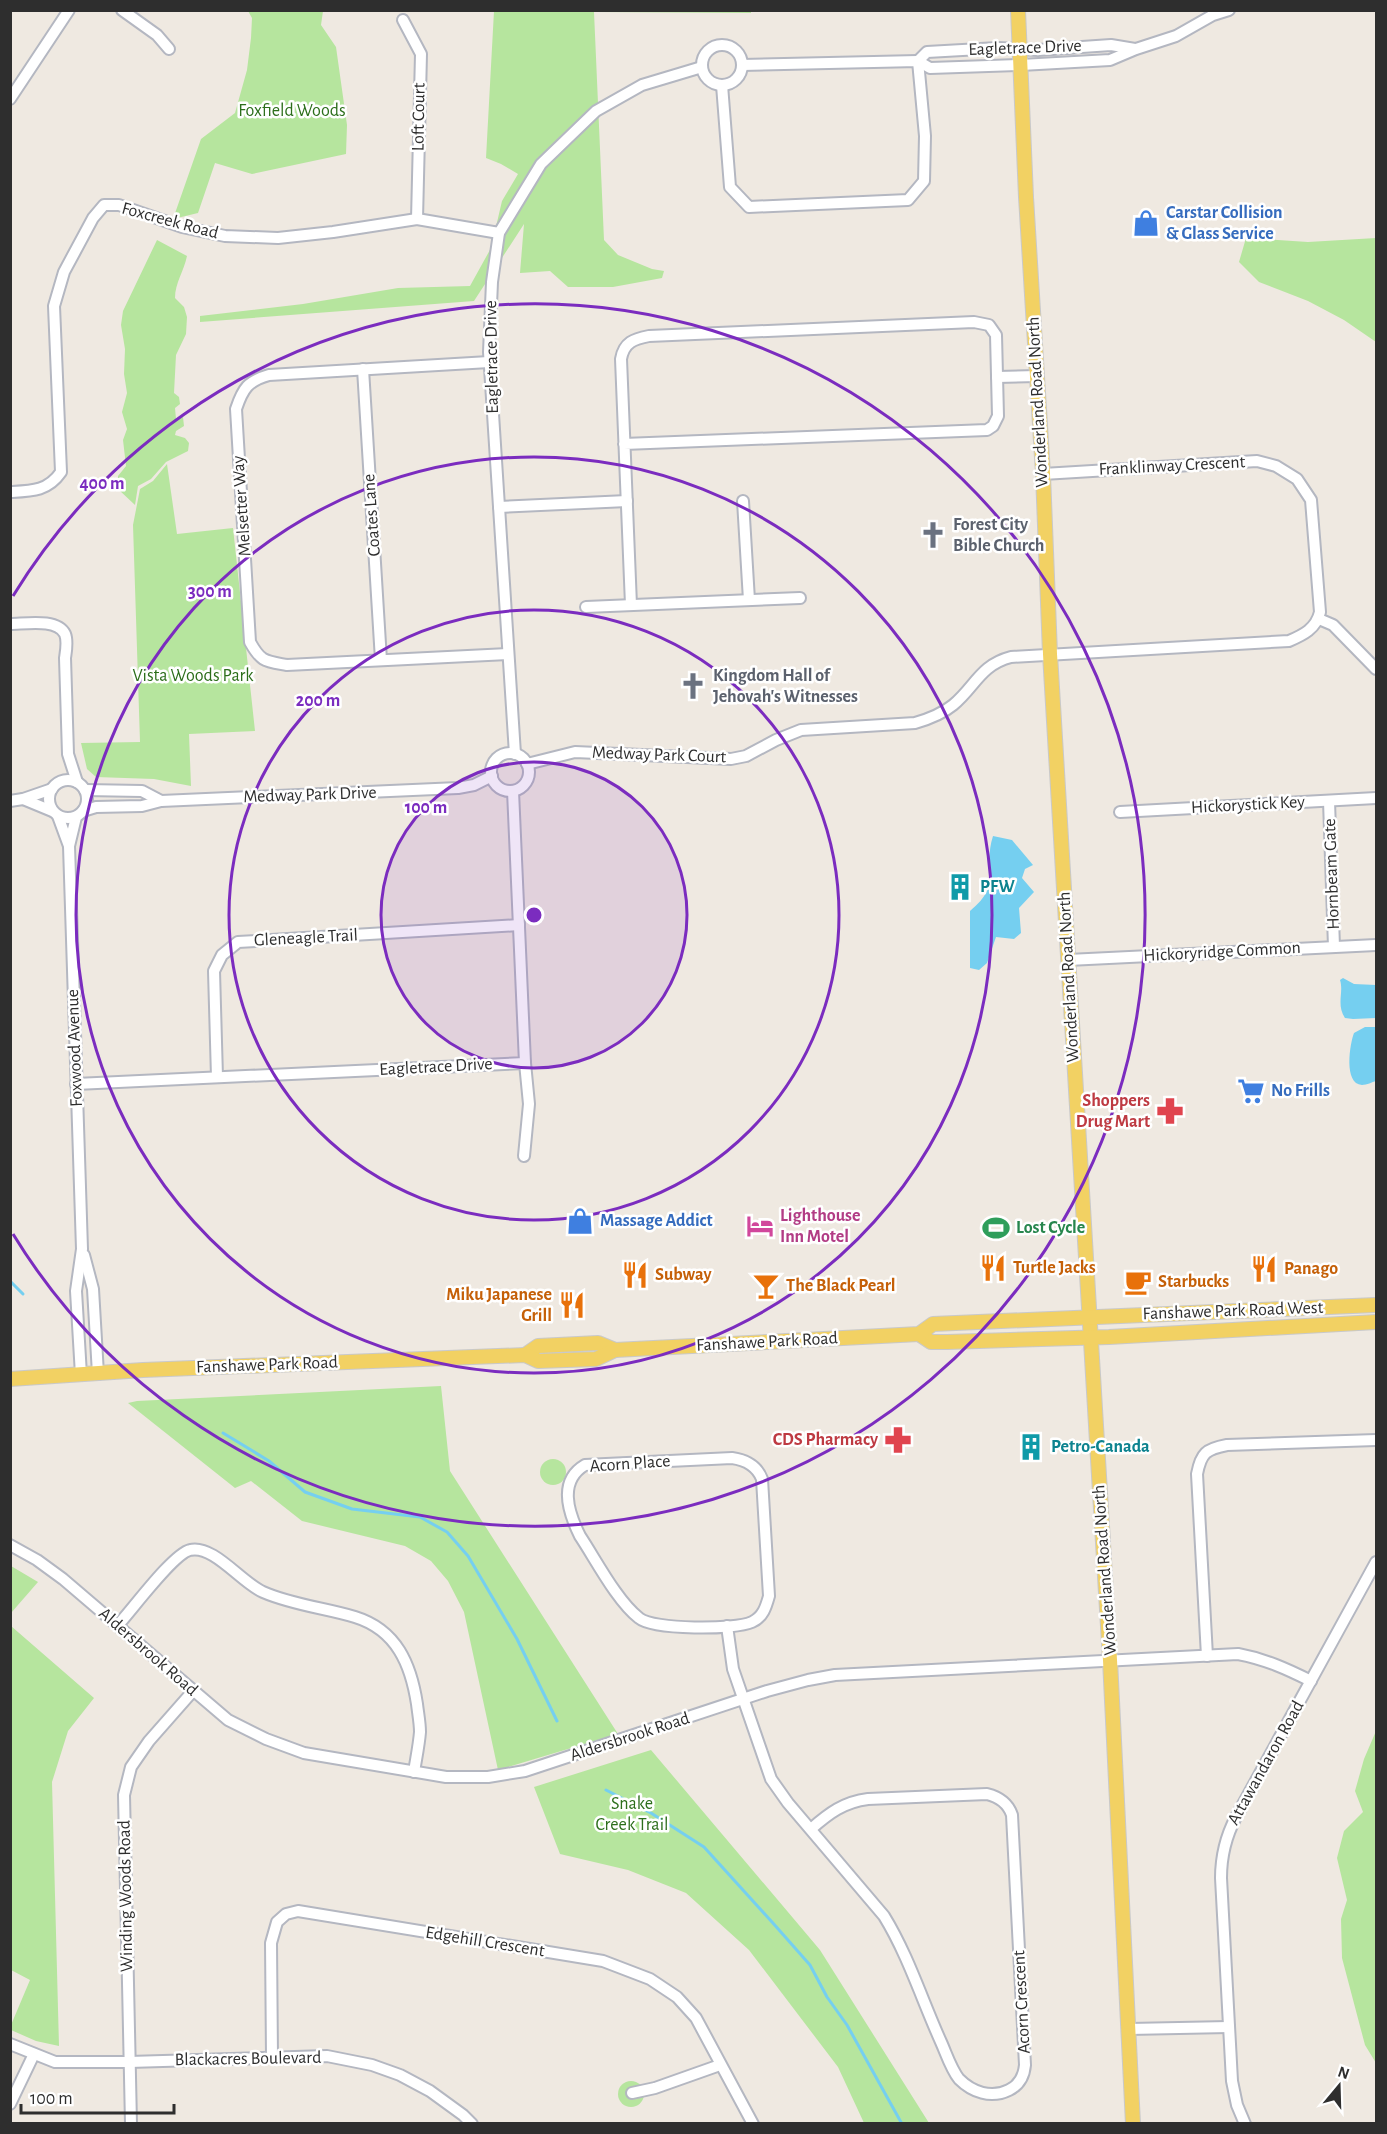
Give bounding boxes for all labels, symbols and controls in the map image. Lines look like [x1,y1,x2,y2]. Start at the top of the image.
street label: Eagletrace Drive [968,37,1082,59]
street label: Loft Court [409,82,429,151]
park label: Foxfield Woods [238,102,346,120]
street label: Foxcreek Road [120,199,220,243]
place label: Carstar Collision & Glass Service [1166,204,1283,243]
shop icon: Carstar Collision & Glass Service [1131,208,1161,238]
street label: Eagletrace Drive [482,300,502,414]
street label: Wonderland Road North [1025,316,1051,488]
street label: Franklinway Crescent [1098,453,1246,479]
street label: Melsetter Way [229,455,254,557]
street label: Coates Lane [360,473,384,557]
text: 400 m [79,475,125,493]
place label: Forest City Bible Church [953,516,1044,555]
church icon: Forest City Bible Church [918,520,948,550]
text: 300 m [188,583,232,601]
park label: Vista Woods Park [132,667,254,685]
place label: Kingdom Hall of Jehovah's Witnesses [713,667,858,706]
church icon: Kingdom Hall of Jehovah's Witnesses [678,671,708,701]
text: 200 m [296,692,340,710]
street label: Medway Park Court [591,744,727,766]
street label: Medway Park Drive [243,784,377,806]
street label: Hickorystick Key [1191,793,1306,817]
text: 100 m [405,799,447,817]
street label: Hornbeam Gate [1321,818,1343,930]
building icon: PFW [945,872,975,902]
place label: PFW [980,878,1016,896]
street label: Wonderland Road North [1056,891,1082,1063]
centre of rings [524,905,544,925]
street label: Gleneagle Trail [254,926,358,950]
street label: Hickoryridge Common [1143,939,1301,965]
street label: Foxwood Avenue [64,989,86,1107]
street label: Eagletrace Drive [379,1055,493,1079]
supermarket icon: No Frills [1236,1076,1266,1106]
place label: No Frills [1271,1082,1330,1100]
place label: Shoppers Drug Mart [1076,1092,1150,1131]
pharmacy icon: Shoppers Drug Mart [1155,1096,1185,1126]
shop icon: Massage Addict [565,1206,595,1236]
place label: Lighthouse Inn Motel [780,1207,860,1246]
hotel icon: Lighthouse Inn Motel [745,1211,775,1241]
place label: Massage Addict [600,1212,713,1230]
sports icon: Lost Cycle [981,1213,1011,1243]
place label: Lost Cycle [1016,1219,1085,1237]
restaurant icon: Turtle Jacks [978,1253,1008,1283]
restaurant icon: Panago [1249,1254,1279,1284]
place label: Turtle Jacks [1013,1259,1096,1277]
restaurant icon: Subway [620,1260,650,1290]
place label: Panago [1284,1260,1338,1278]
place label: Subway [655,1266,712,1284]
cafe icon: Starbucks [1123,1267,1153,1297]
bar icon: The Black Pearl [751,1271,781,1301]
place label: Starbucks [1158,1273,1229,1291]
place label: The Black Pearl [786,1277,896,1295]
place label: Miku Japanese Grill [446,1286,552,1325]
restaurant icon: Miku Japanese Grill [557,1290,587,1320]
street label: Fanshawe Park Road West [1142,1299,1324,1323]
street label: Fanshawe Park Road [696,1329,838,1355]
street label: Fanshawe Park Road [196,1354,338,1376]
pharmacy icon: CDS Pharmacy [883,1425,913,1455]
place label: CDS Pharmacy [773,1431,879,1449]
building icon: Petro-Canada [1016,1432,1046,1462]
place label: Petro-Canada [1051,1438,1150,1456]
street label: Acorn Place [589,1452,671,1476]
street label: Wonderland Road North [1090,1484,1120,1656]
street label: Aldersbrook Road [95,1604,201,1700]
street label: Attawandaron Road [1224,1698,1308,1828]
street label: Aldersbrook Road [568,1709,692,1765]
park label: Snake Creek Trail [596,1795,669,1834]
street label: Winding Woods Road [116,1820,136,1972]
street label: Edgehill Crescent [424,1924,546,1960]
street label: Acorn Crescent [1010,1949,1034,2054]
street label: Blackacres Boulevard [174,2049,322,2069]
north arrow [1309,2056,1369,2116]
text: N [1336,2063,1351,2082]
scale bar [21,2077,174,2115]
text: 100 m [30,2090,73,2108]

